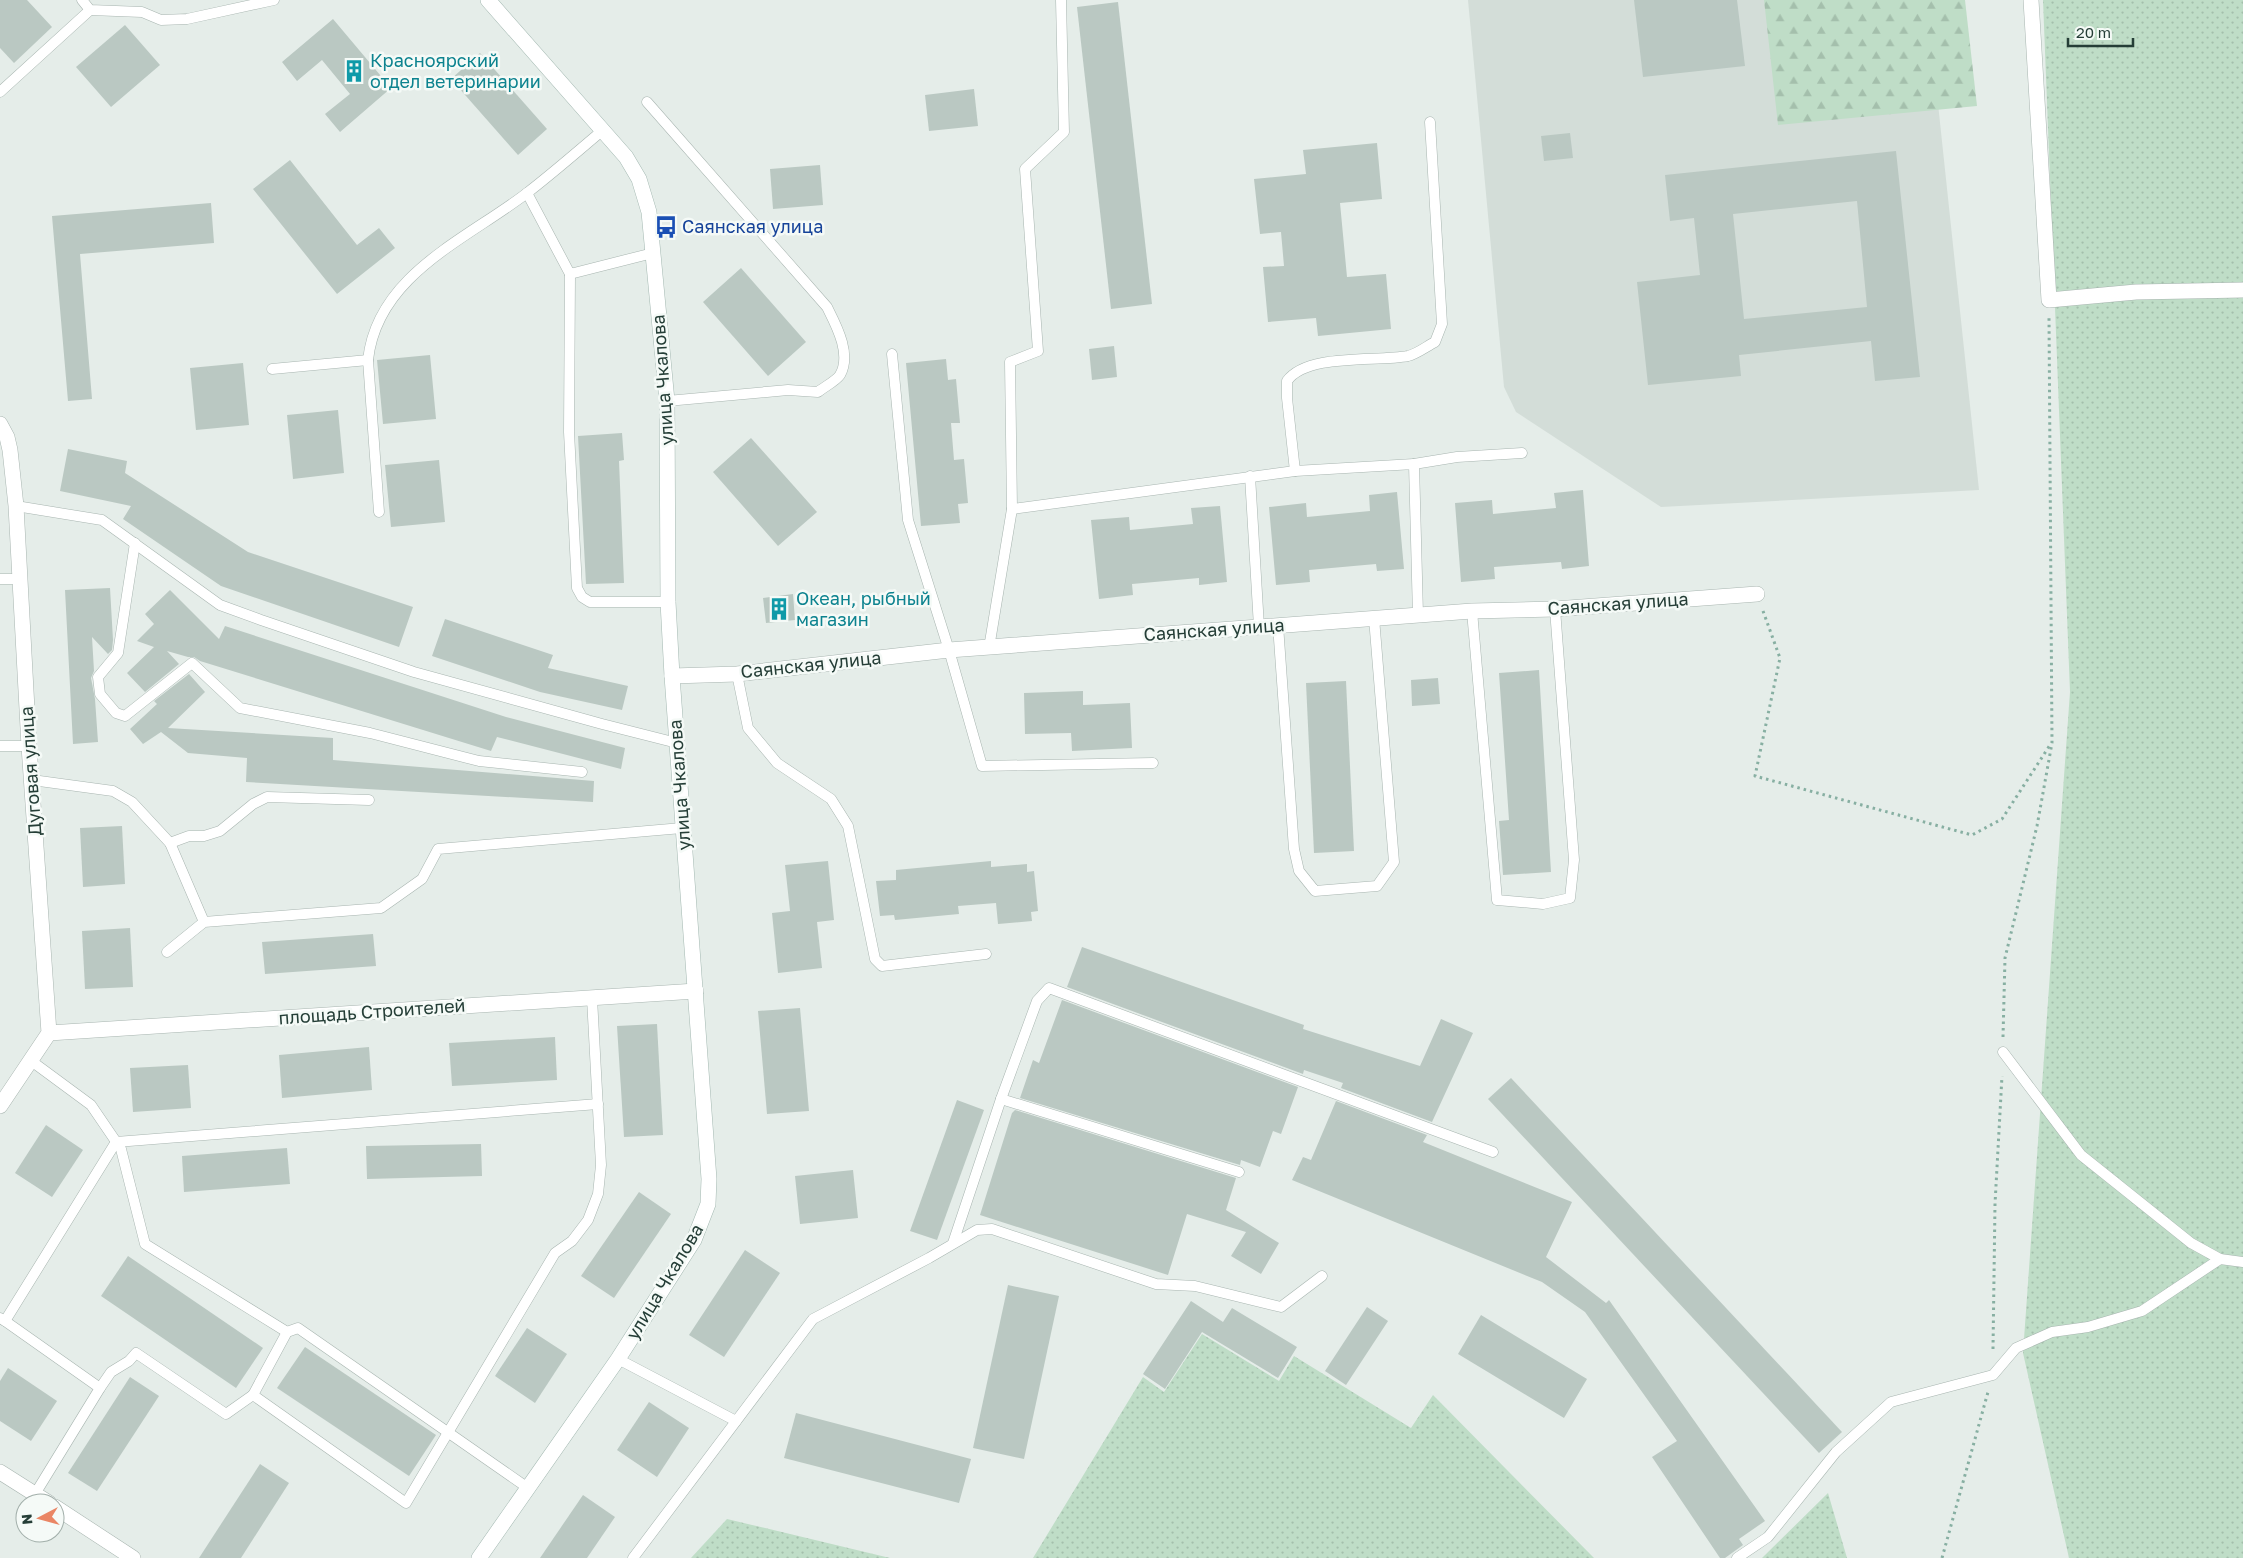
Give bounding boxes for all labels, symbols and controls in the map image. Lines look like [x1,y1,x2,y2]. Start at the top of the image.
scale bar [2068,15,2133,47]
text: 20 m [2076,23,2111,41]
place label: Красноярский отдел ветеринарии [370,49,541,92]
building icon: Красноярский отдел ветеринарии [341,58,367,84]
bus stop icon: Саянская улица [653,214,679,240]
place label: Саянская улица [682,215,823,237]
street label: улица Чкалова [646,314,678,446]
place label: Океан, рыбный магазин [796,587,931,630]
street label: Саянская улица [1547,587,1689,619]
building icon: Океан, рыбный магазин [766,596,792,622]
street label: Саянская улица [1143,613,1285,645]
street label: Саянская улица [739,646,882,682]
street label: Дуговая улица [15,706,45,836]
street label: улица Чкалова [663,719,695,851]
street label: площадь Строителей [278,993,466,1029]
street label: улица Чкалова [621,1220,707,1343]
north arrow [15,1493,65,1543]
text: N [18,1513,36,1526]

